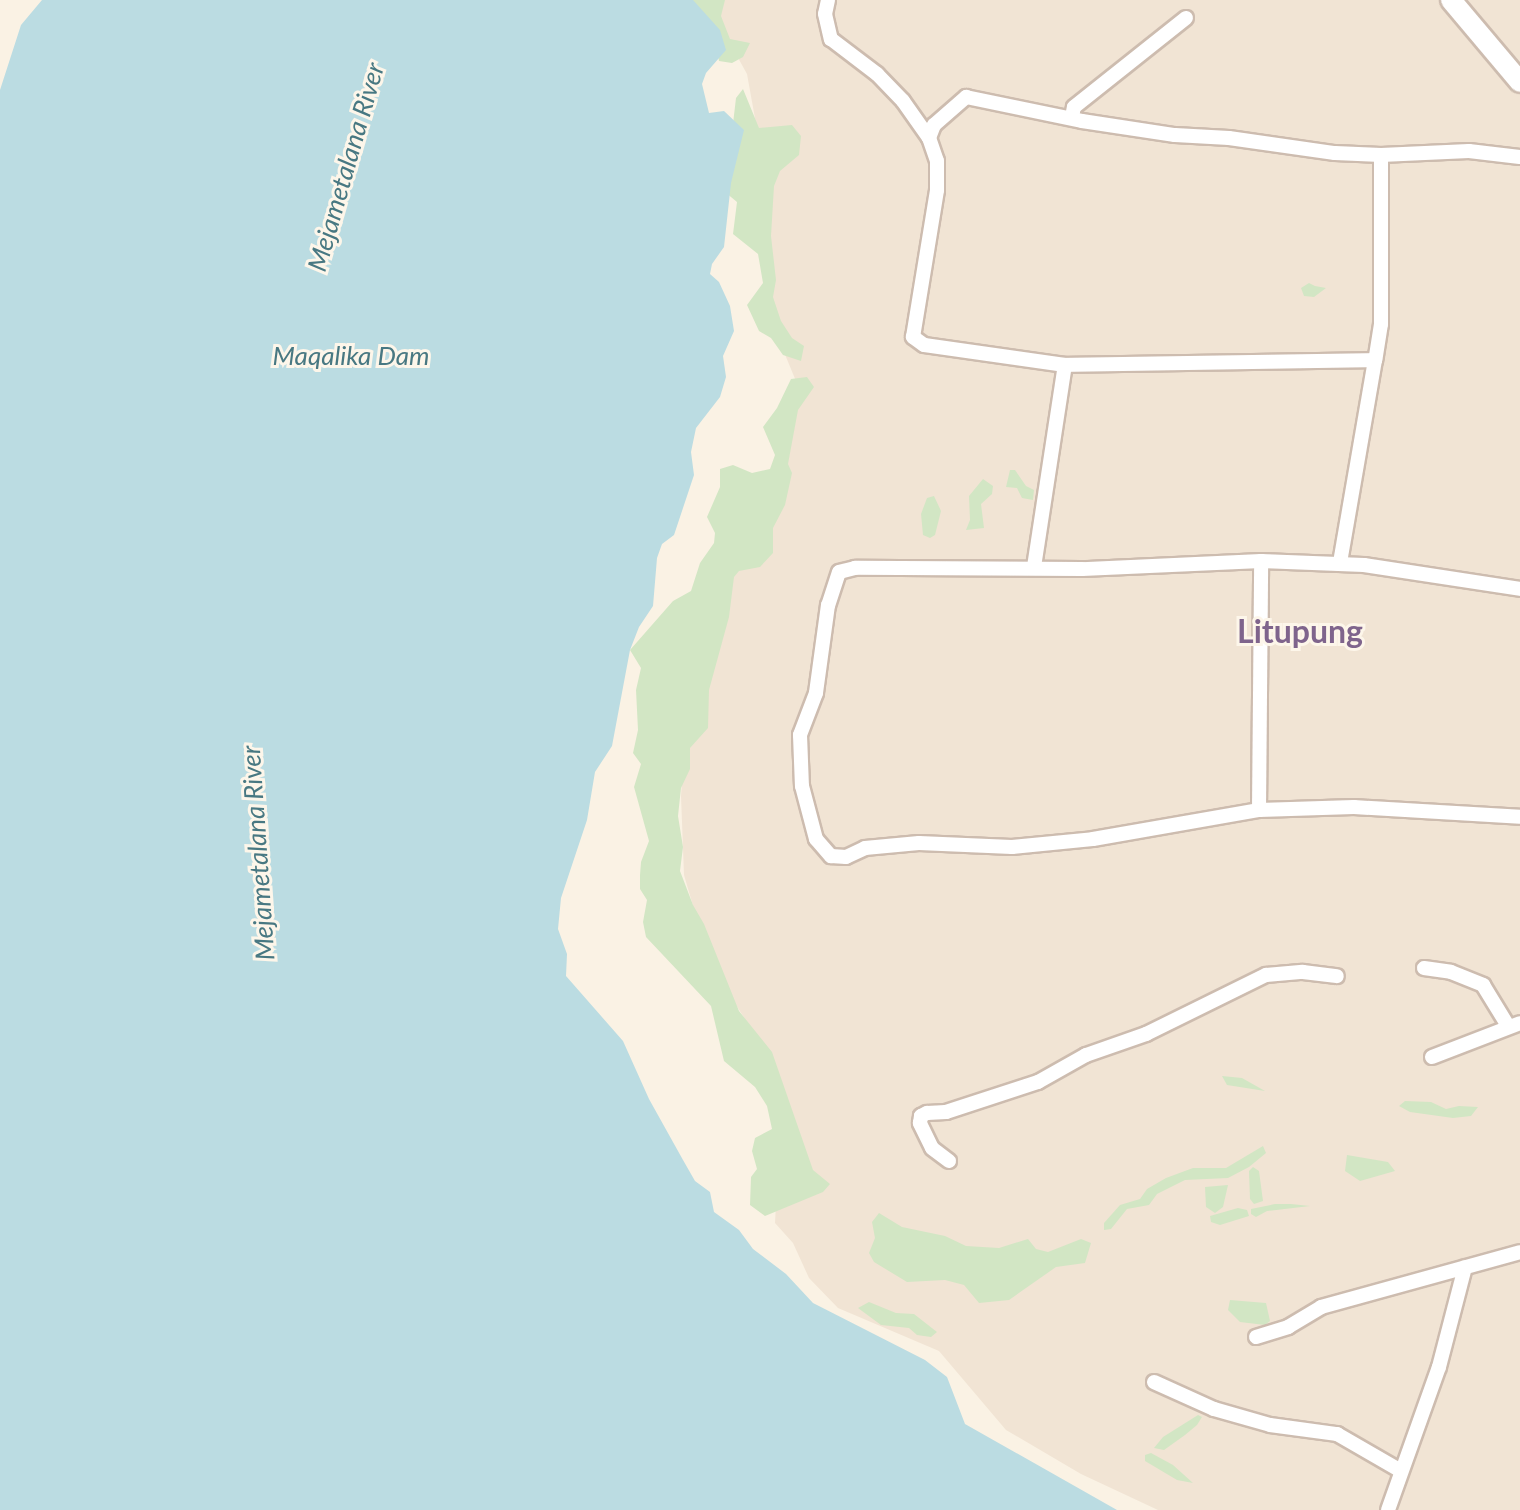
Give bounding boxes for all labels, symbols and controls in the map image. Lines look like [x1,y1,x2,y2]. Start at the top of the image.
water label: Mejametalana River [301,59,391,275]
water label: Maqalika Dam [273,340,429,372]
district label: Litupung [1237,612,1363,650]
water label: Mejametalana River [235,744,281,962]

